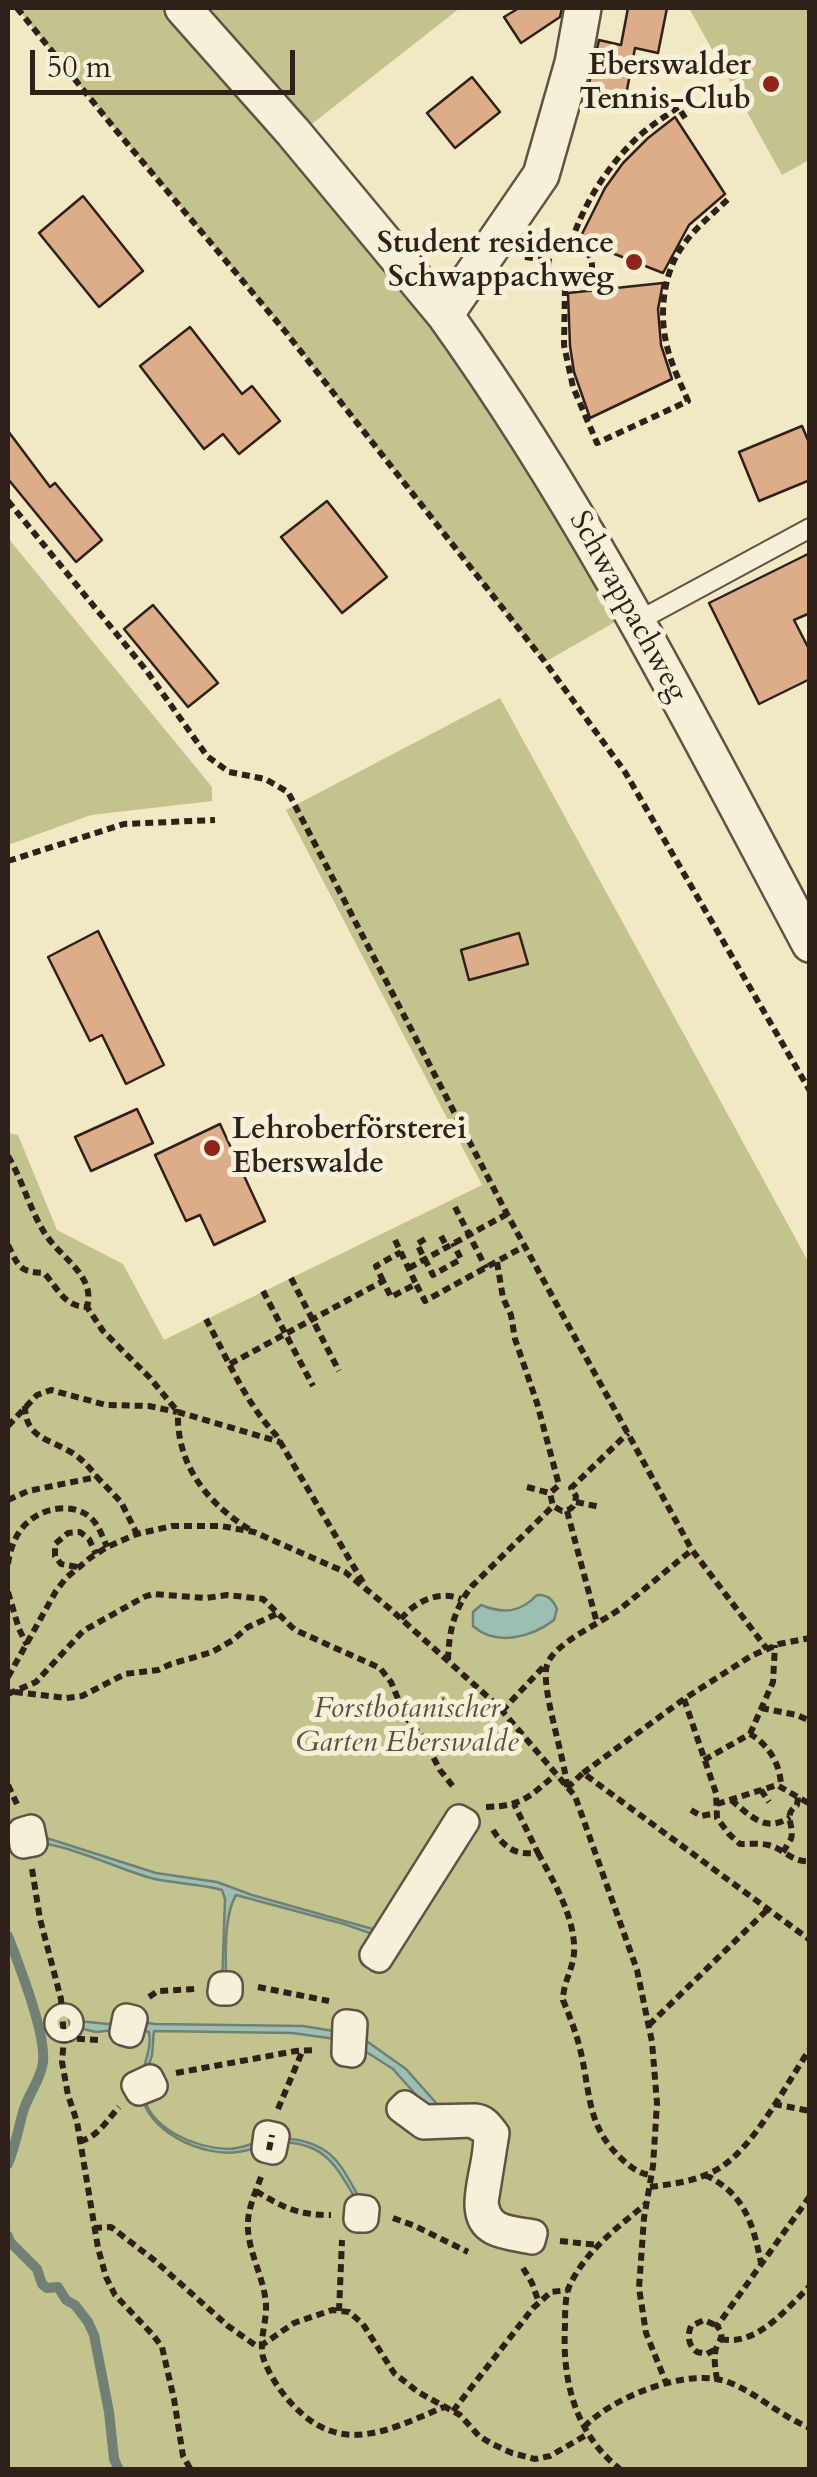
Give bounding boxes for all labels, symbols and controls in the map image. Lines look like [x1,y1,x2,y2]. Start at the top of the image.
scale bar [35,30,300,92]
text: 50 m [47,47,111,88]
place label: Eberswalder Tennis-Club [579,49,751,120]
marker: Eberswalder Tennis-Club [760,73,782,95]
place label: Student residence Schwappachweg [377,227,614,298]
marker: Student residence Schwappachweg [623,251,645,273]
street label: Schwappachweg [560,506,694,708]
place label: Lehroberförsterei Eberswalde [232,1113,467,1184]
marker: Lehroberförsterei Eberswalde [201,1137,223,1159]
park label: Forstbotanischer Garten Eberswalde [295,1692,519,1762]

